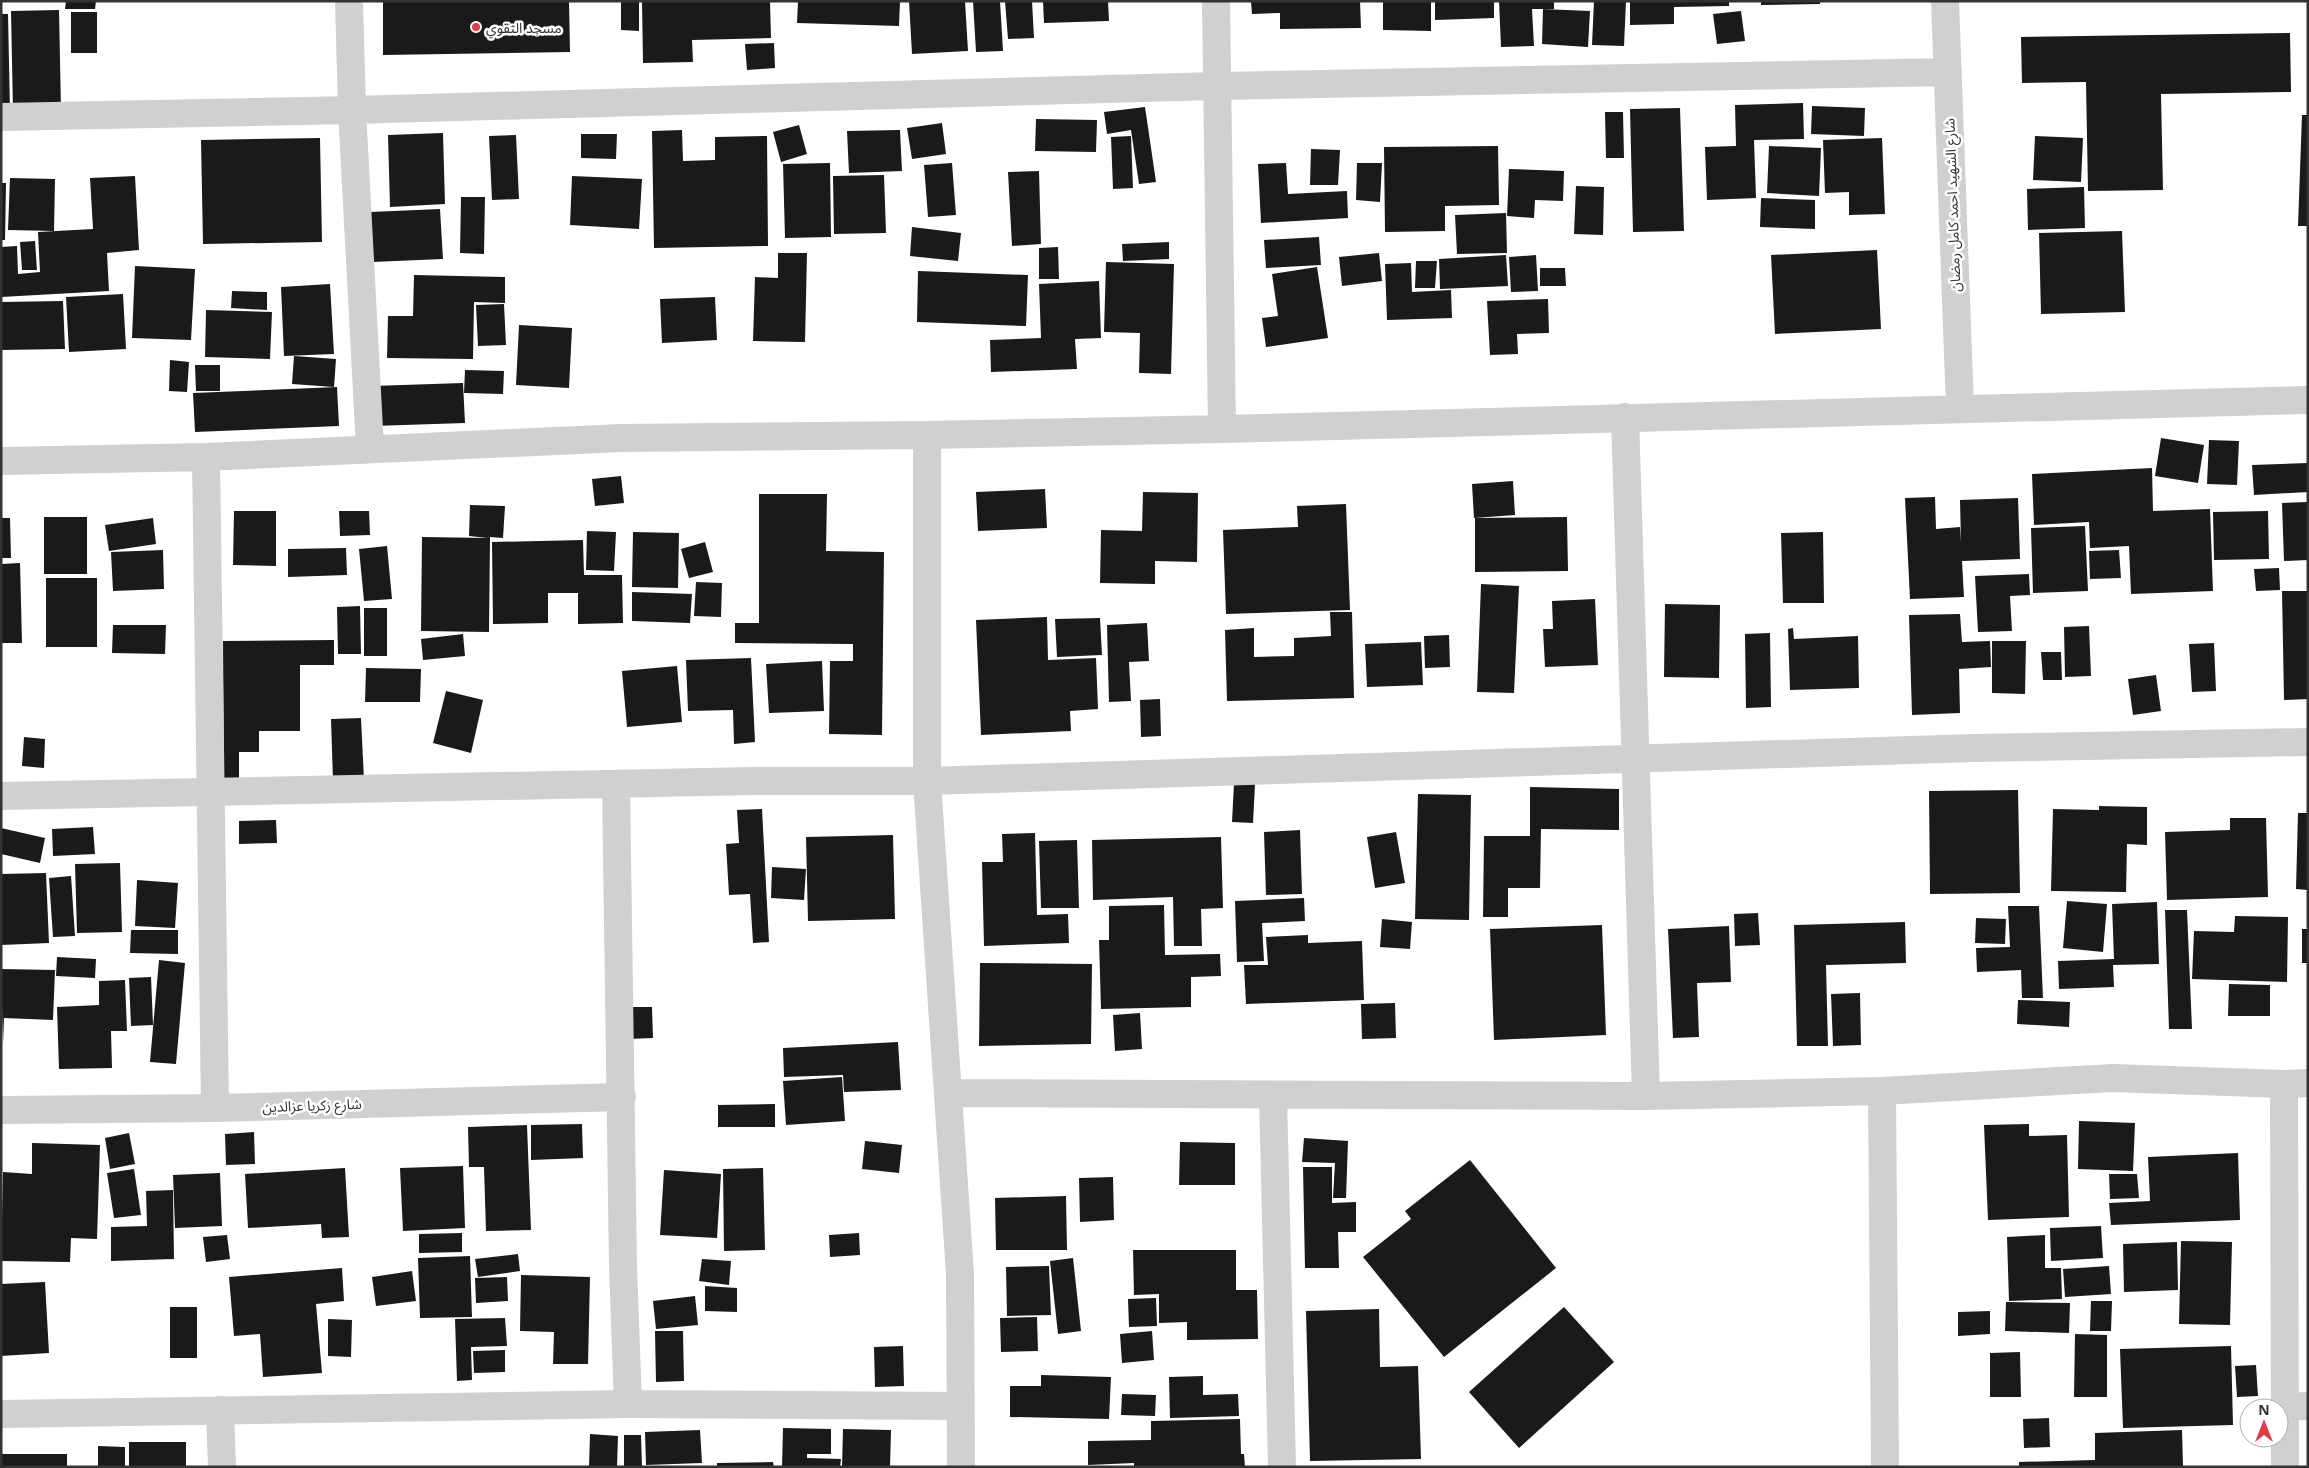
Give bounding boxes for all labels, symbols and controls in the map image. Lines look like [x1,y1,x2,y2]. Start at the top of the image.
place label: مسجد التقوي [486,18,562,39]
marker: مسجد التقوي [470,21,482,33]
street label: شارع الشهيد احمد كامل رمضان [1939,118,1967,292]
street label: شارع زكريا عزالدين [262,1094,362,1118]
north arrow [2239,1398,2289,1448]
text: N [2258,1400,2270,1419]

